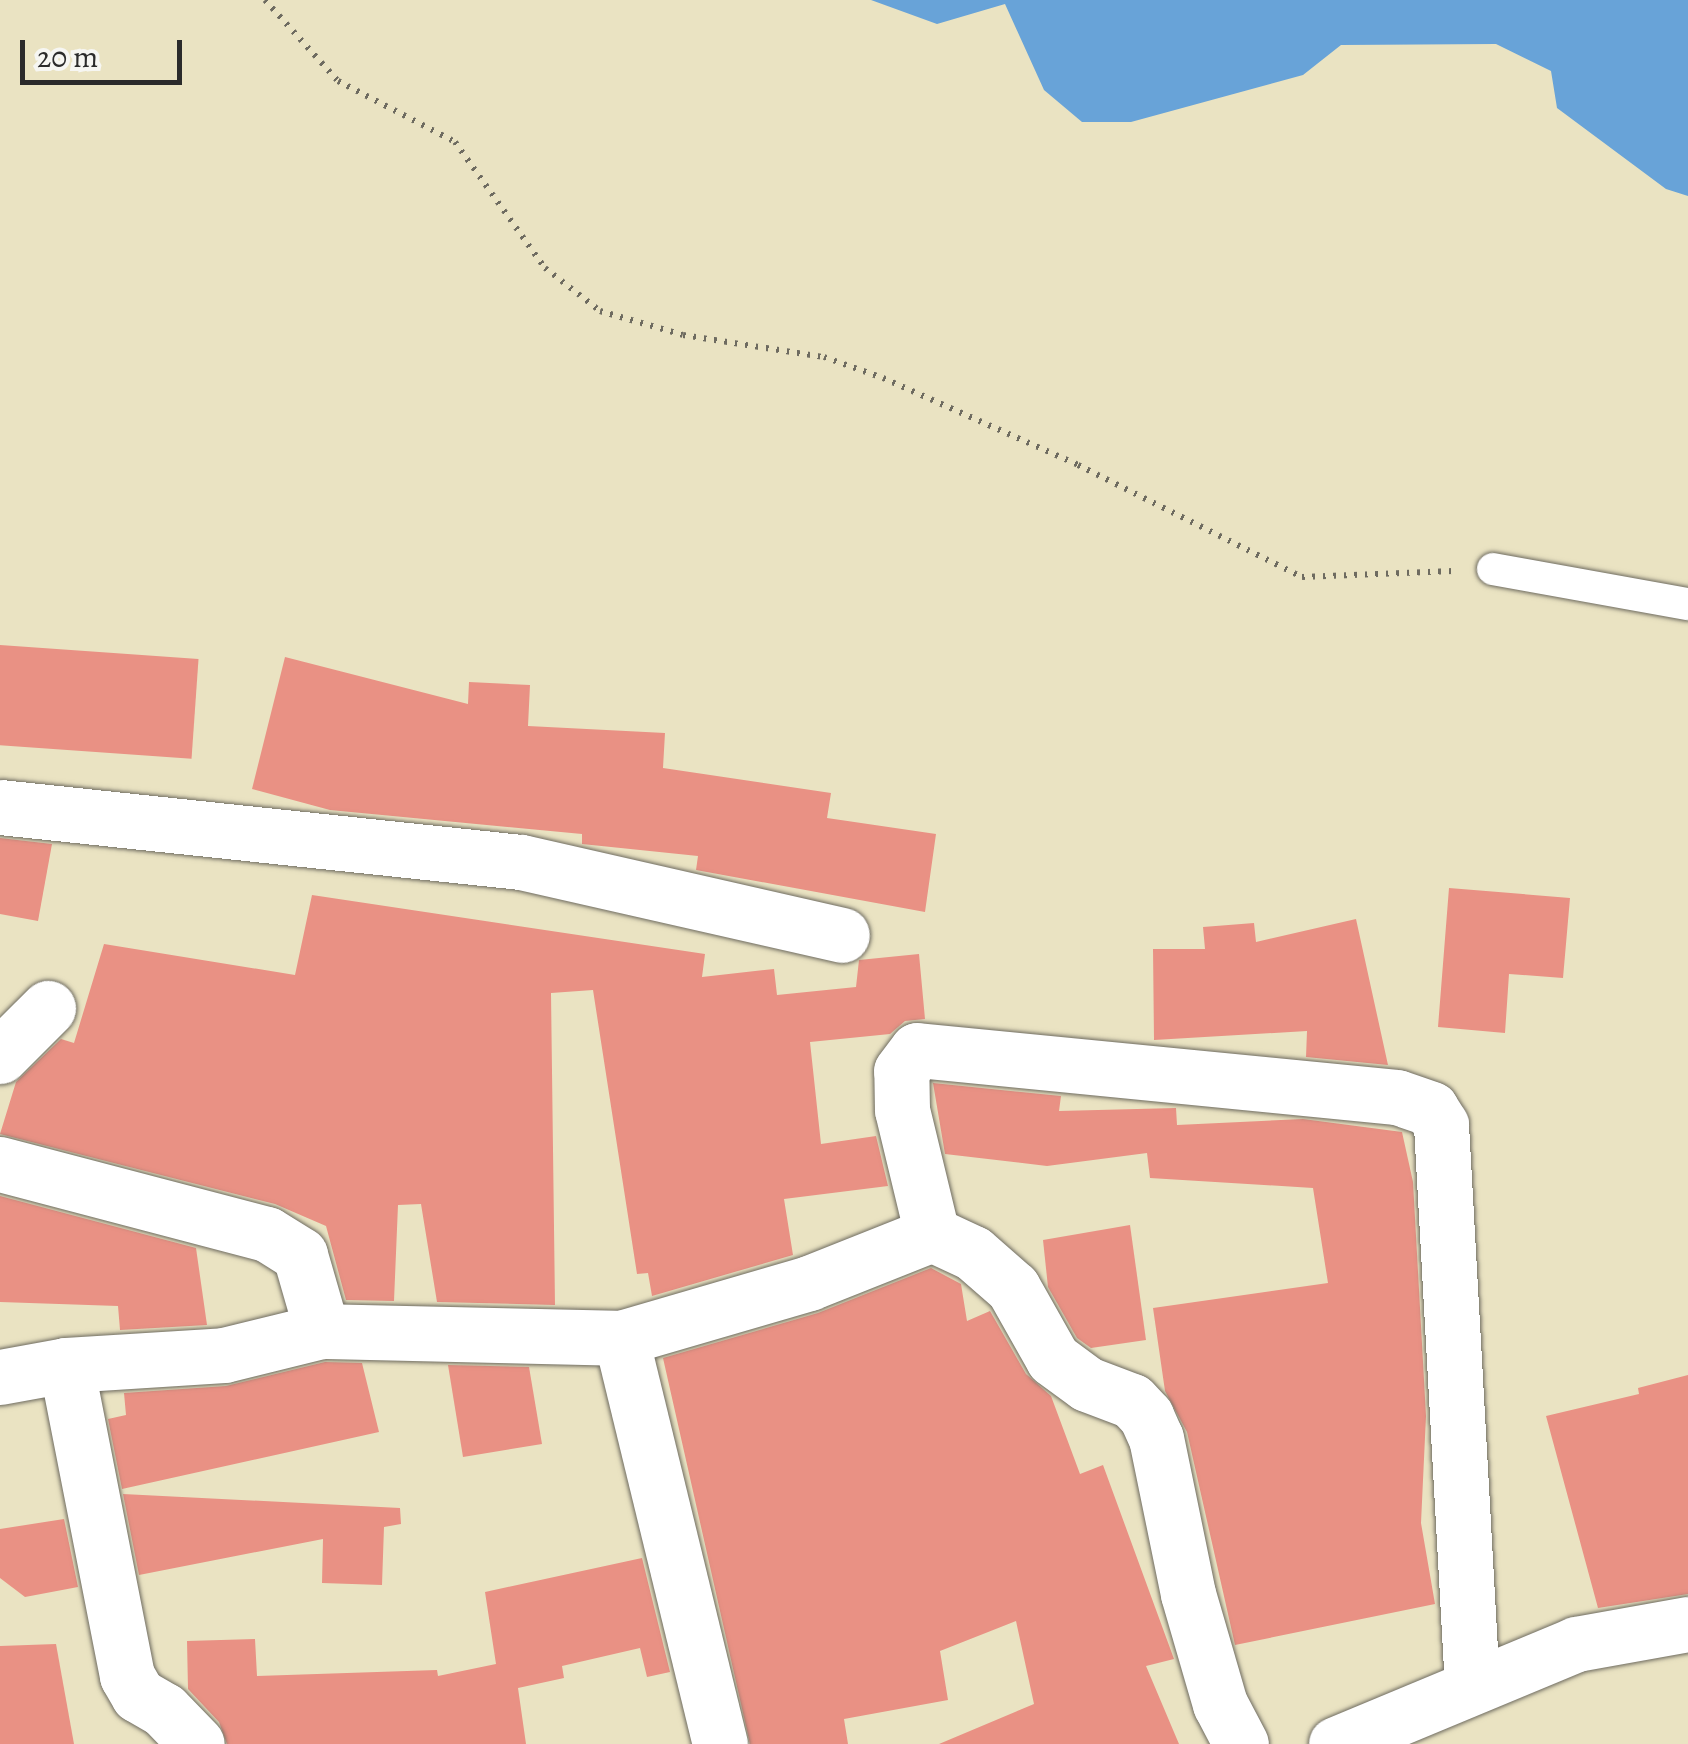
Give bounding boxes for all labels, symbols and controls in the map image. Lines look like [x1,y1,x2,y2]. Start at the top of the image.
scale bar [25,20,188,82]
text: 20 m [37,37,98,77]

